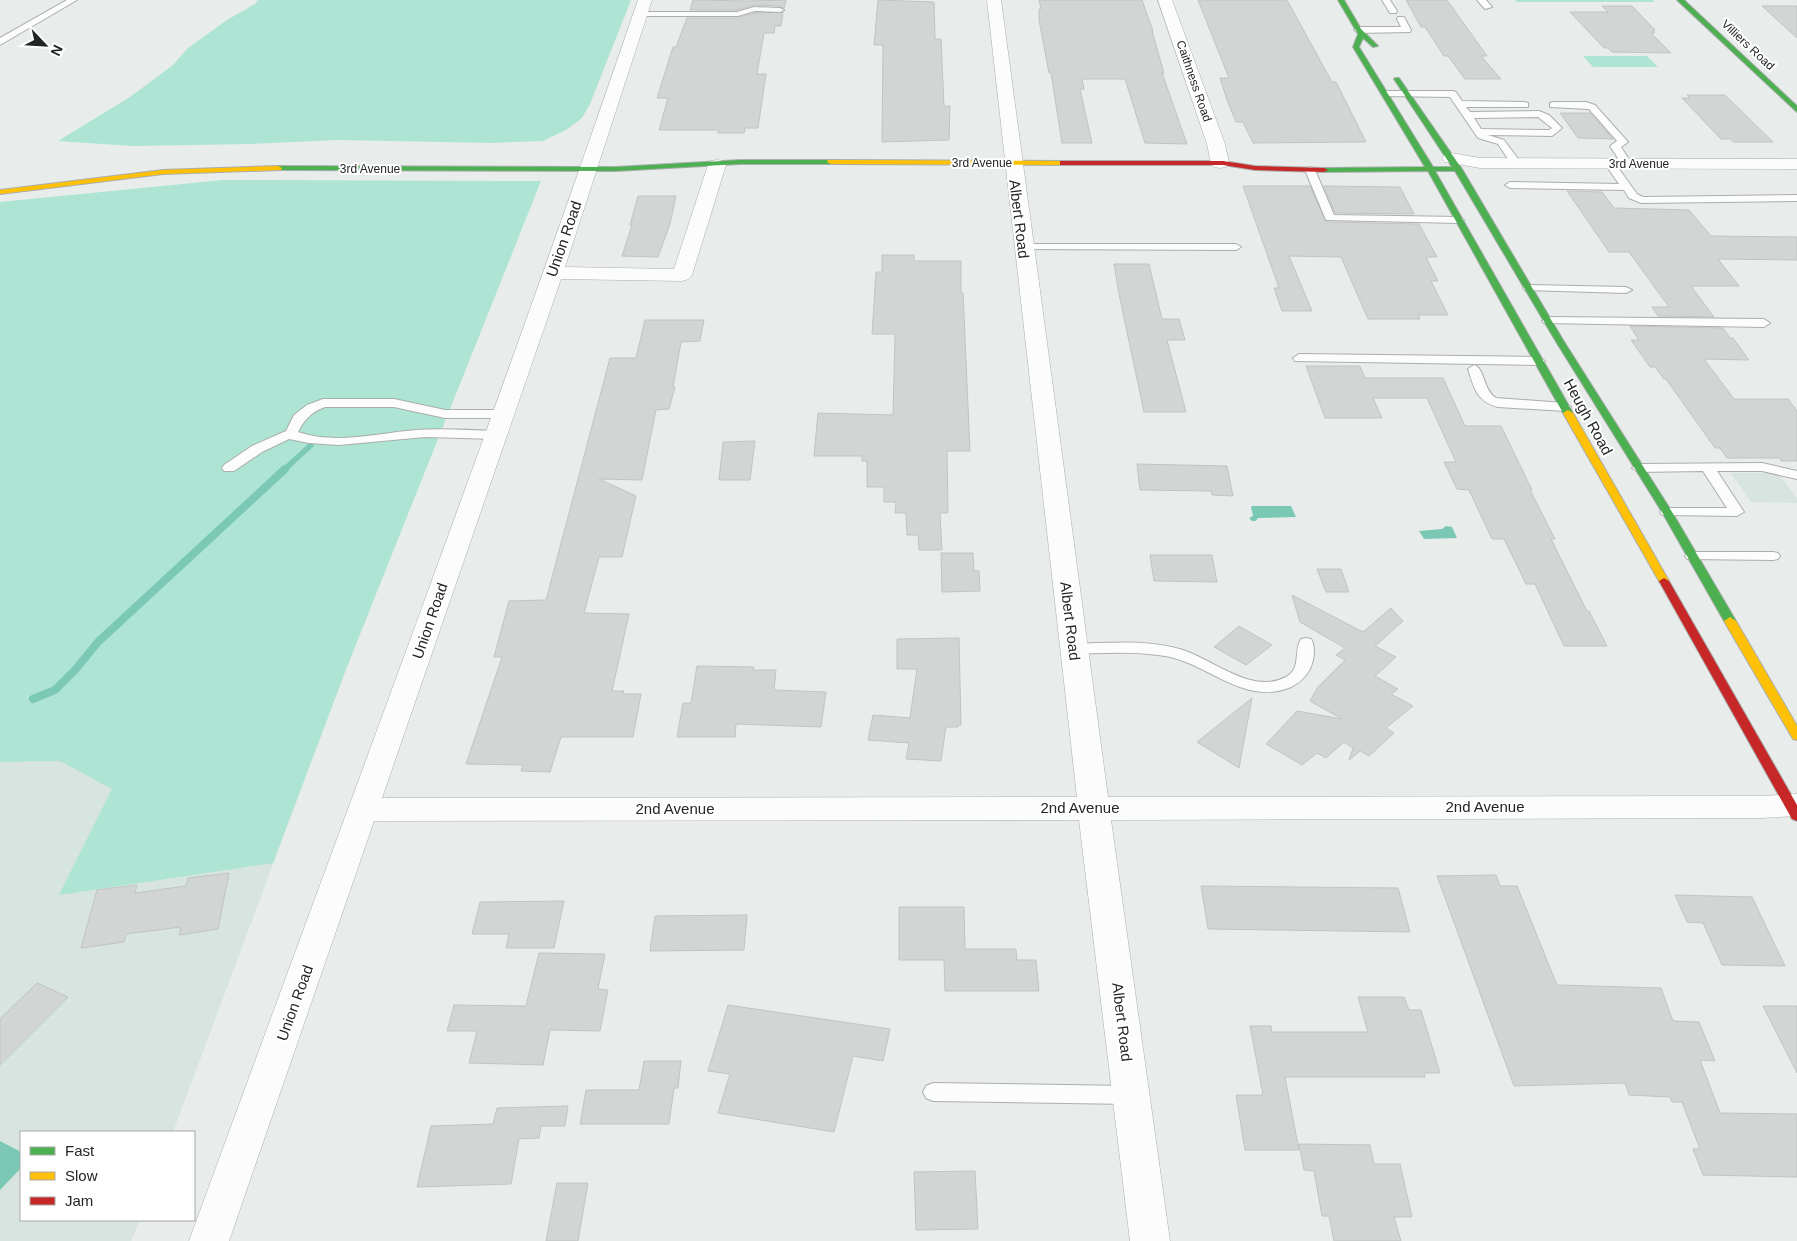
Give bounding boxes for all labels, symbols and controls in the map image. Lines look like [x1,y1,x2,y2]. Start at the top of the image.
street label: Villiers Road [1719,17,1777,73]
north arrow [20,20,70,70]
street label: Caithness Road [1173,38,1215,124]
text: N [47,43,66,58]
street label: 3rd Avenue [952,156,1013,170]
street label: 3rd Avenue [1609,157,1670,171]
street label: 3rd Avenue [340,162,401,176]
street label: Albert Road [1006,179,1033,259]
street label: Union Road [543,199,584,279]
street label: Heugh Road [1561,376,1616,458]
street label: Union Road [409,581,450,661]
street label: Albert Road [1057,581,1084,661]
street label: 2nd Avenue [1446,798,1524,815]
street label: 2nd Avenue [1041,799,1119,816]
street label: 2nd Avenue [636,800,714,817]
street label: Union Road [273,963,316,1043]
street label: Albert Road [1109,982,1136,1062]
legend [20,1131,195,1221]
text: Fast [65,1142,95,1159]
text: Slow [65,1167,98,1184]
text: Jam [65,1192,93,1209]

